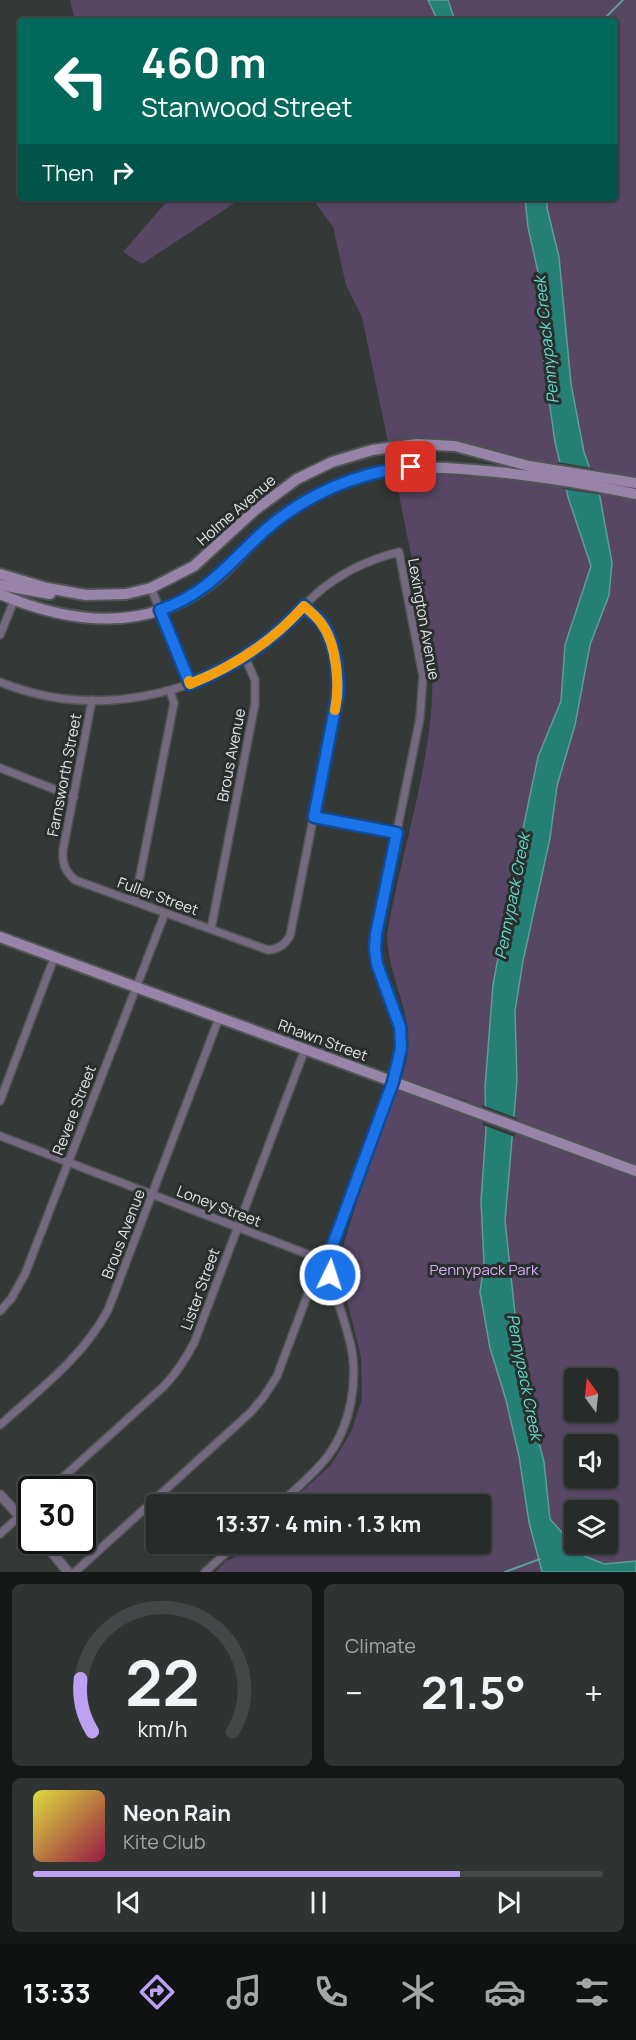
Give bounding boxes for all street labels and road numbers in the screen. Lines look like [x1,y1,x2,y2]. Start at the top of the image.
street label: Holme Avenue [192,470,280,550]
street label: Lexington Avenue [403,557,445,682]
street label: Brous Avenue [212,706,250,803]
street label: Farnsworth Street [42,712,86,838]
street label: Fuller Street [115,872,201,920]
street label: Rhawn Street [275,1014,371,1066]
street label: Revere Street [47,1062,101,1158]
street label: Loney Street [174,1180,264,1232]
street label: Brous Avenue [96,1186,150,1282]
street label: Lister Street [175,1245,225,1333]

